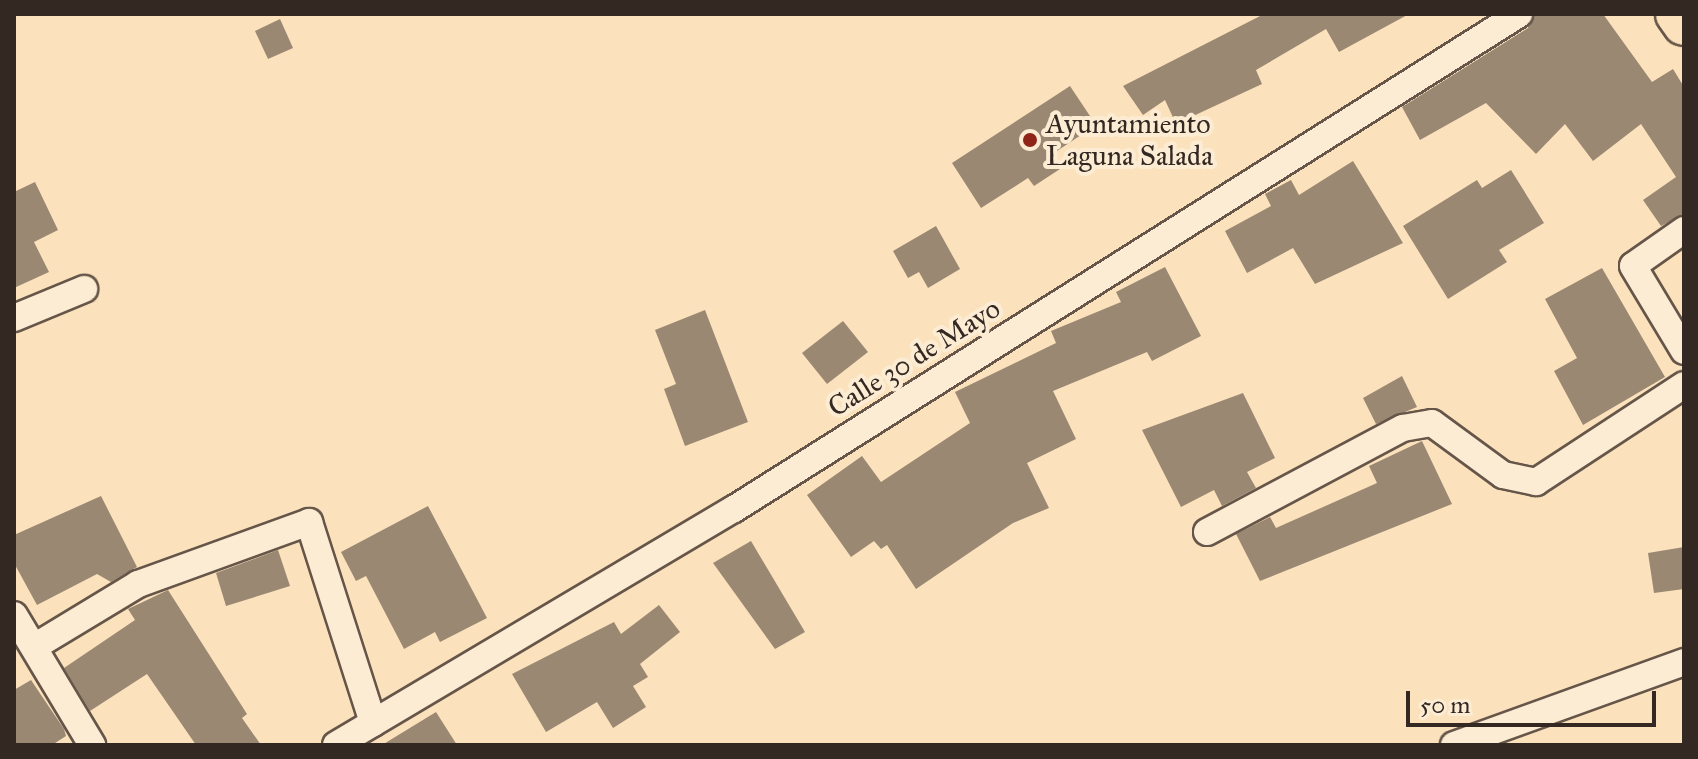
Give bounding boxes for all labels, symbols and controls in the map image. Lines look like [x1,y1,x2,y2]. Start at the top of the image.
place label: Ayuntamiento Laguna Salada [1046,107,1213,173]
marker: Ayuntamiento Laguna Salada [1021,131,1039,149]
street label: Calle 30 de Mayo [822,292,1006,424]
scale bar [1410,675,1660,725]
text: 50 m [1420,690,1470,720]

